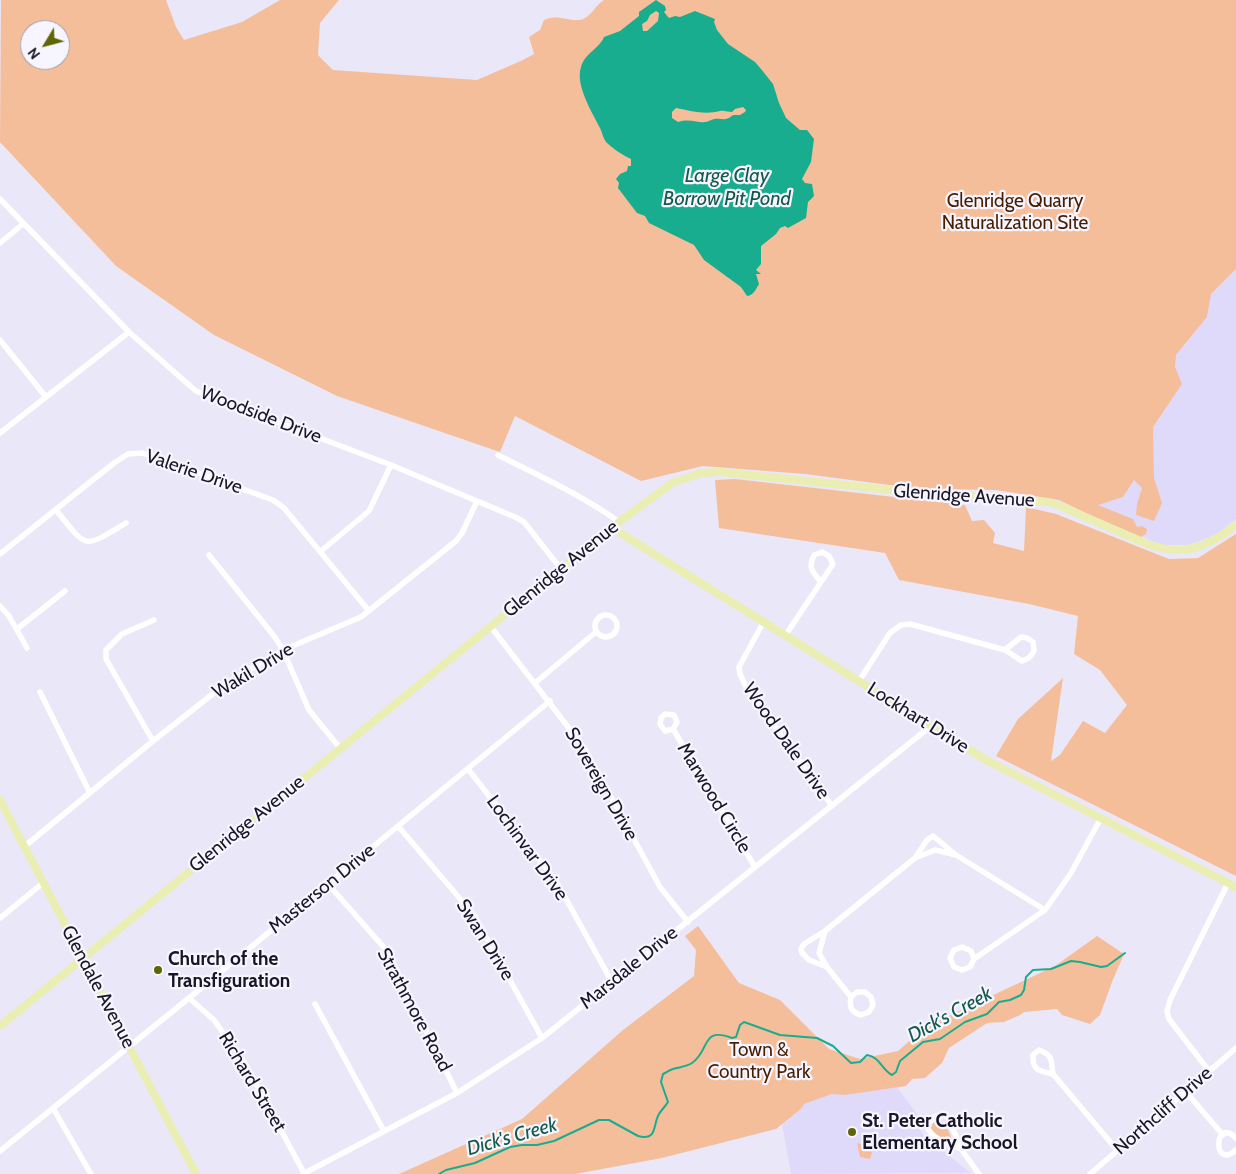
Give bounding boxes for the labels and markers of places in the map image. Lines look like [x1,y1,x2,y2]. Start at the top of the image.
place label: Church of the Transfiguration [168,948,290,992]
marker: Church of the Transfiguration [152,964,164,976]
place label: St. Peter Catholic Elementary School [862,1110,1018,1154]
marker: St. Peter Catholic Elementary School [846,1126,858,1138]

